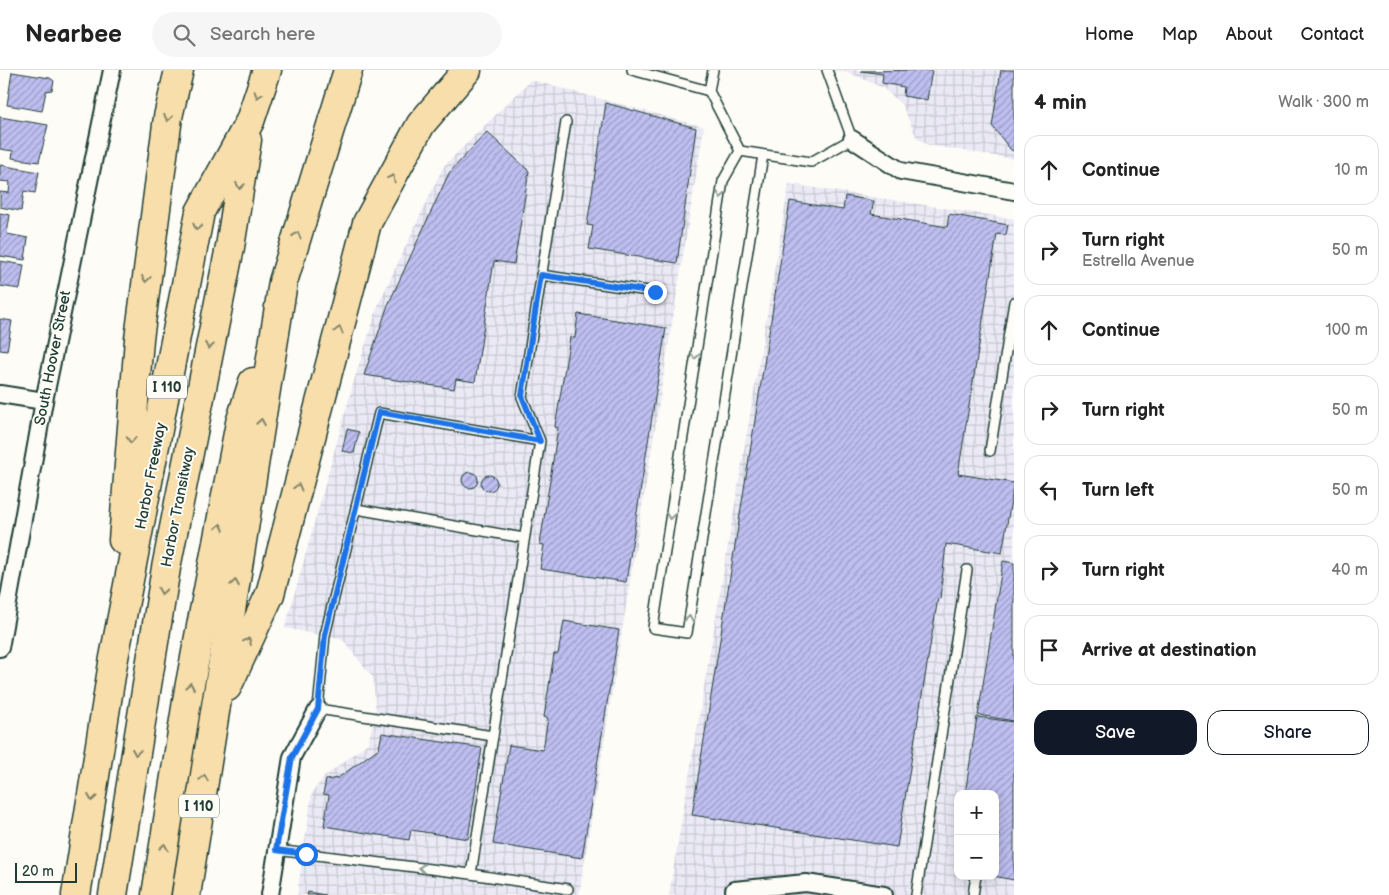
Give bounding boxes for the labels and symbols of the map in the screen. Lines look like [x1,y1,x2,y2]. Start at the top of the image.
one-way arrow [254,91,264,99]
one-way arrow [164,113,174,122]
one-way arrow [386,174,396,183]
one-way arrow [235,182,245,191]
one-way arrow [716,191,726,200]
one-way arrow [192,222,203,231]
one-way arrow [292,232,302,240]
one-way arrow [142,274,152,283]
route end [644,281,667,304]
street label: South Hoover Street [31,289,75,427]
one-way arrow [334,327,344,335]
one-way arrow [204,341,215,350]
one-way arrow [691,351,701,360]
road number: I 110 [147,376,187,398]
one-way arrow [255,418,265,427]
street label: Harbor Freeway [131,421,171,531]
one-way arrow [125,437,136,445]
street label: Harbor Transitway [157,445,199,569]
one-way arrow [292,483,303,492]
one-way arrow [666,512,676,521]
one-way arrow [215,522,225,531]
one-way arrow [229,579,239,587]
one-way arrow [157,588,168,596]
one-way arrow [684,614,694,623]
one-way arrow [242,637,253,646]
one-way arrow [184,682,194,691]
one-way arrow [131,747,141,756]
one-way arrow [198,773,209,781]
one-way arrow [87,793,97,802]
road number: I 110 [179,794,219,818]
one-way arrow [158,843,169,851]
route start [295,843,318,866]
scale bar [15,860,78,883]
one-way arrow [418,863,426,874]

